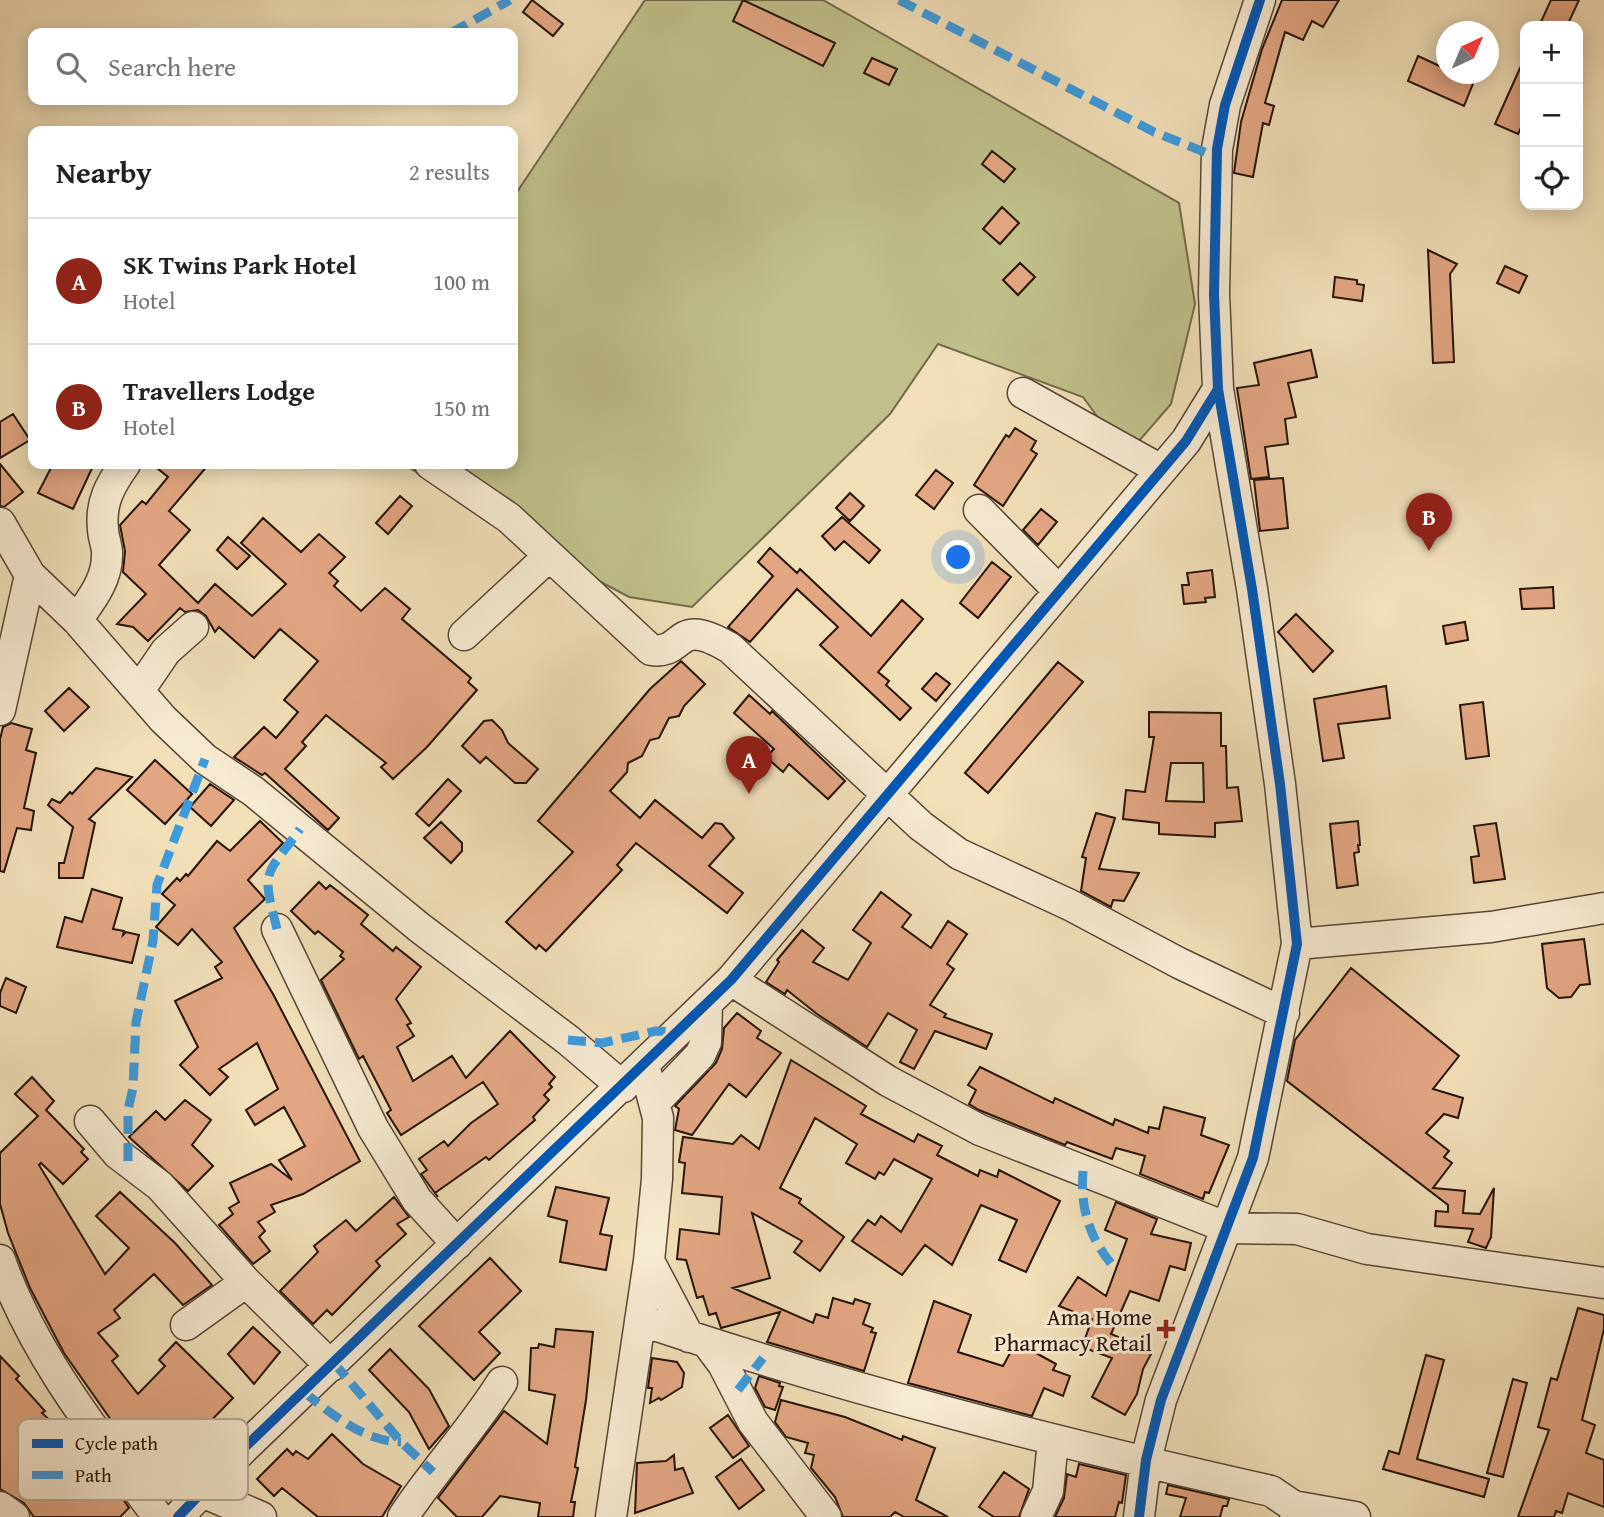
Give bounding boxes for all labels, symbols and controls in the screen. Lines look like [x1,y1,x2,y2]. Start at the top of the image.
north arrow [1436,21,1499,84]
map controls [1520,21,1583,210]
button: + [1520,21,1583,84]
search box [28,28,518,105]
text: Search here [108,47,236,86]
icon: search [52,48,90,86]
button: − [1520,84,1583,147]
button: locate [1520,147,1583,210]
text: Nearby [56,150,152,194]
text: 2 results [409,155,490,188]
text: SK Twins Park Hotel [123,245,357,284]
text: A [72,265,86,298]
text: 100 m [433,265,490,298]
text: Hotel [123,284,175,317]
text: Travellers Lodge [123,371,315,410]
text: B [72,391,86,424]
text: 150 m [433,391,490,424]
text: Hotel [123,410,175,443]
pin: B [1406,493,1452,551]
your location [941,540,975,574]
pin: A [726,736,772,794]
place label: Ama Home Pharmacy Retail [994,1300,1152,1359]
marker: Ama Home Pharmacy Retail [1158,1321,1174,1337]
legend [18,1419,248,1500]
text: Cycle path [75,1429,158,1457]
text: Path [75,1461,112,1489]

